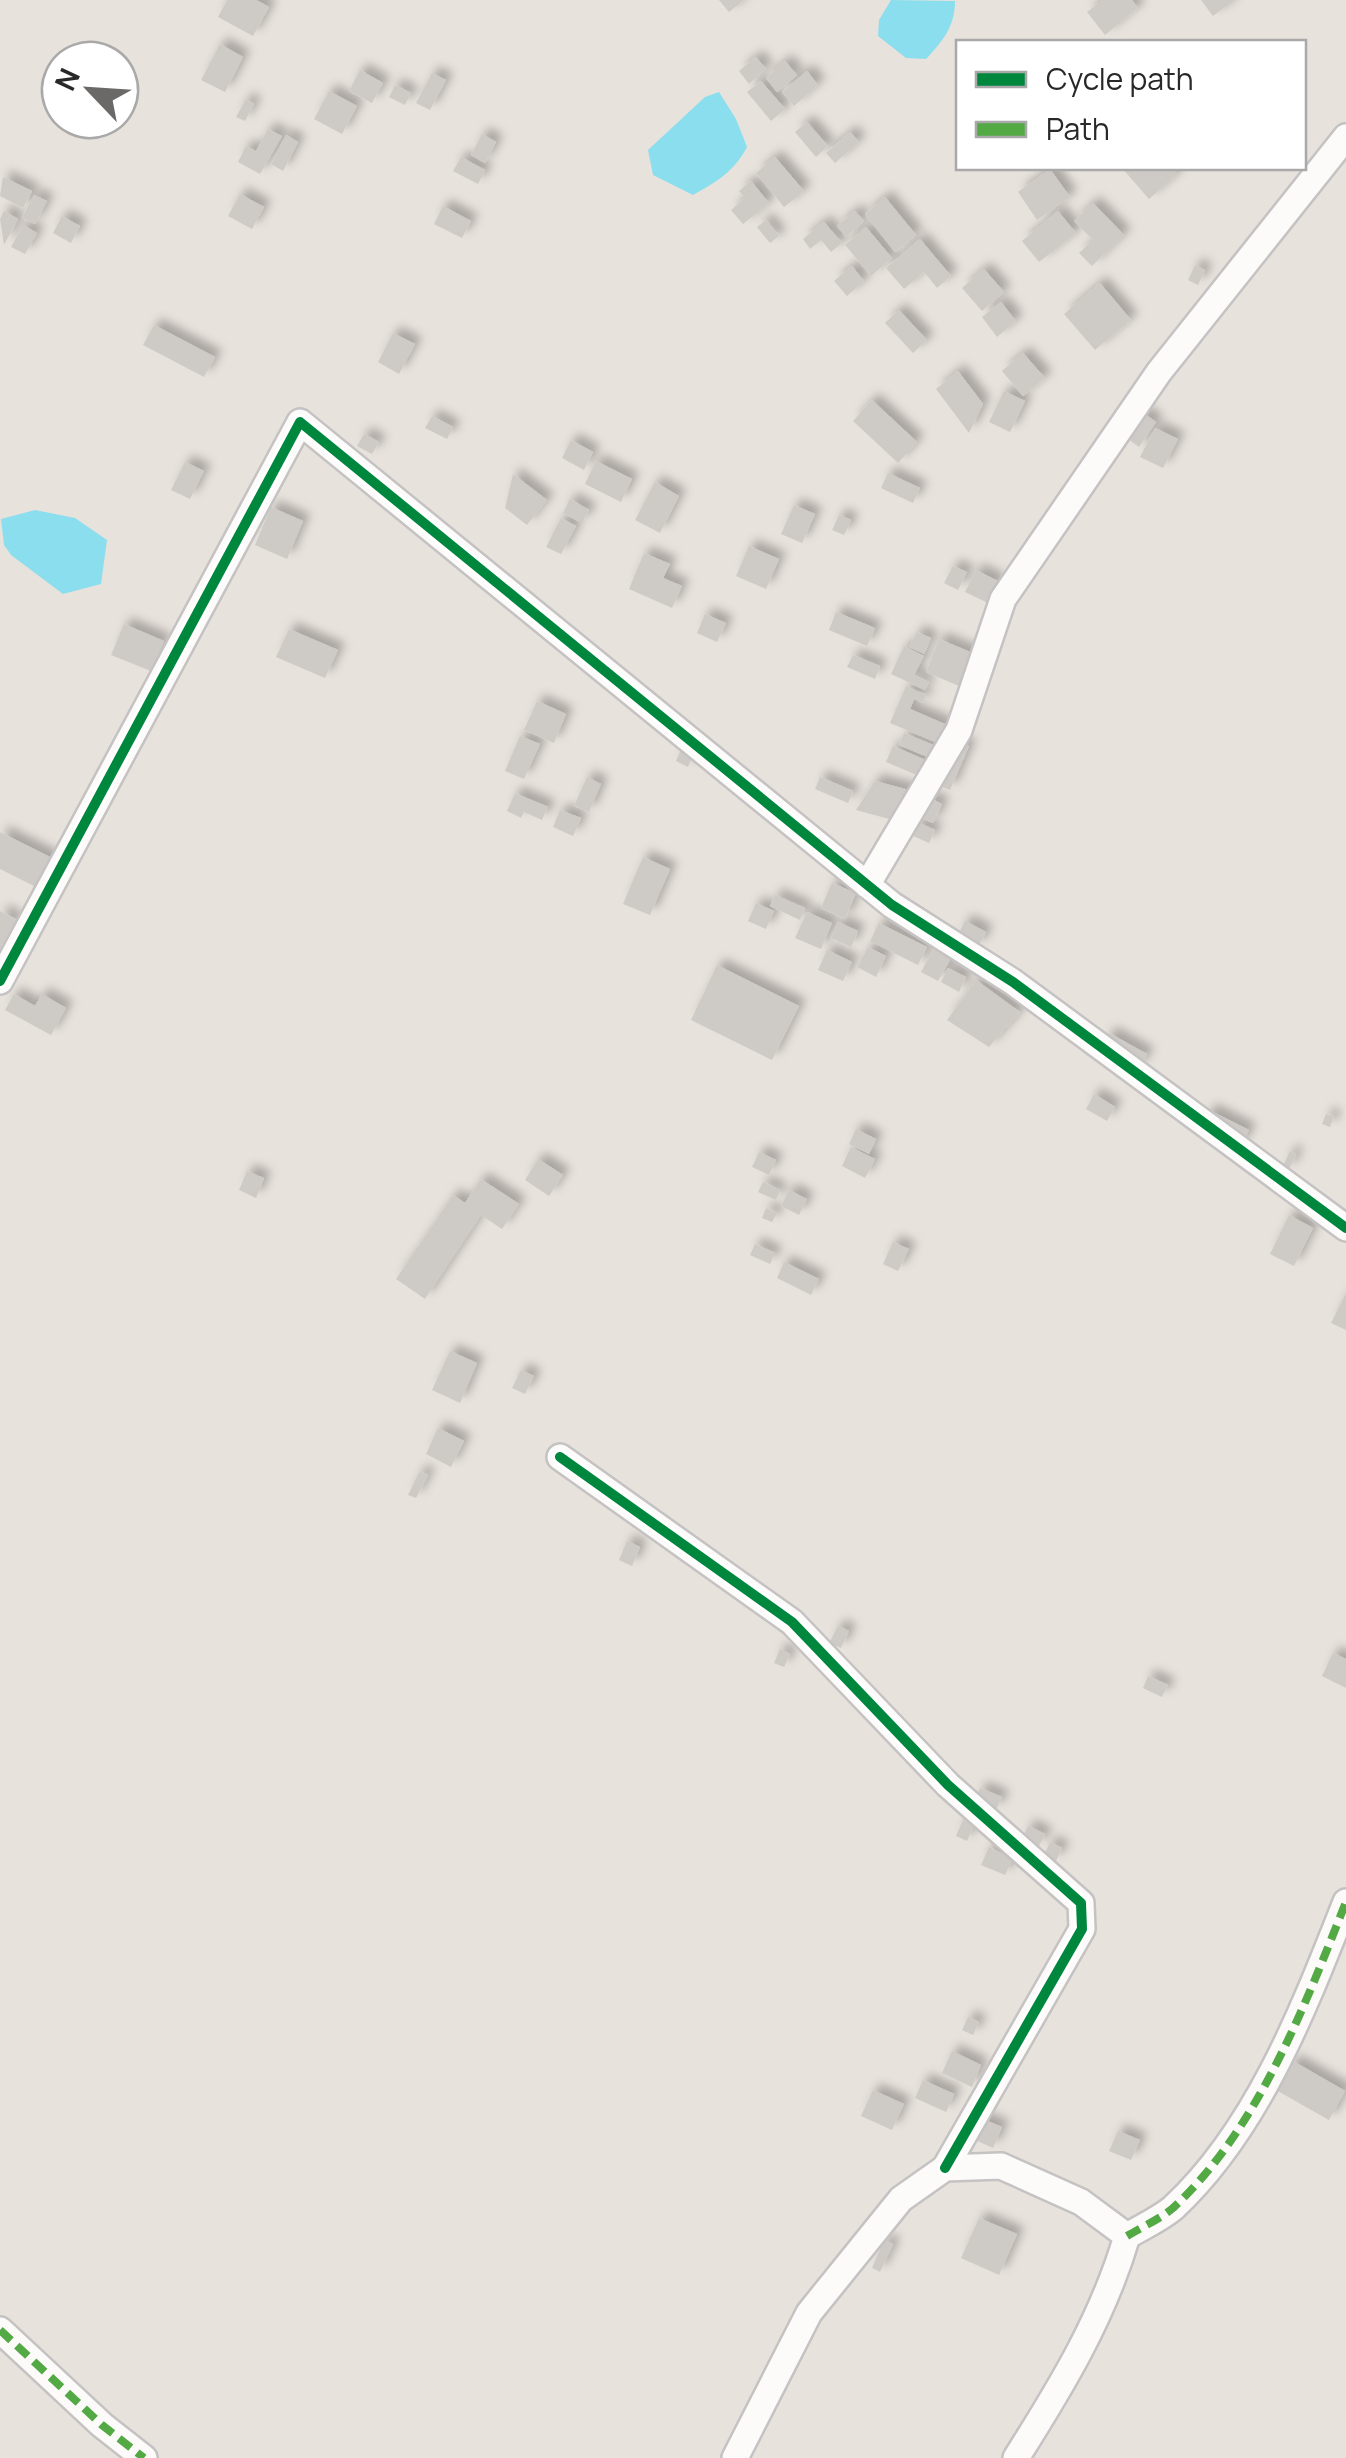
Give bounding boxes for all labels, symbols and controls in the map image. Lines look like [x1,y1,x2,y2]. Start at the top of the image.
north arrow [40,40,140,140]
legend [956,40,1306,170]
text: Cycle path [1046,58,1194,99]
text: N [45,62,88,96]
text: Path [1046,108,1110,149]

